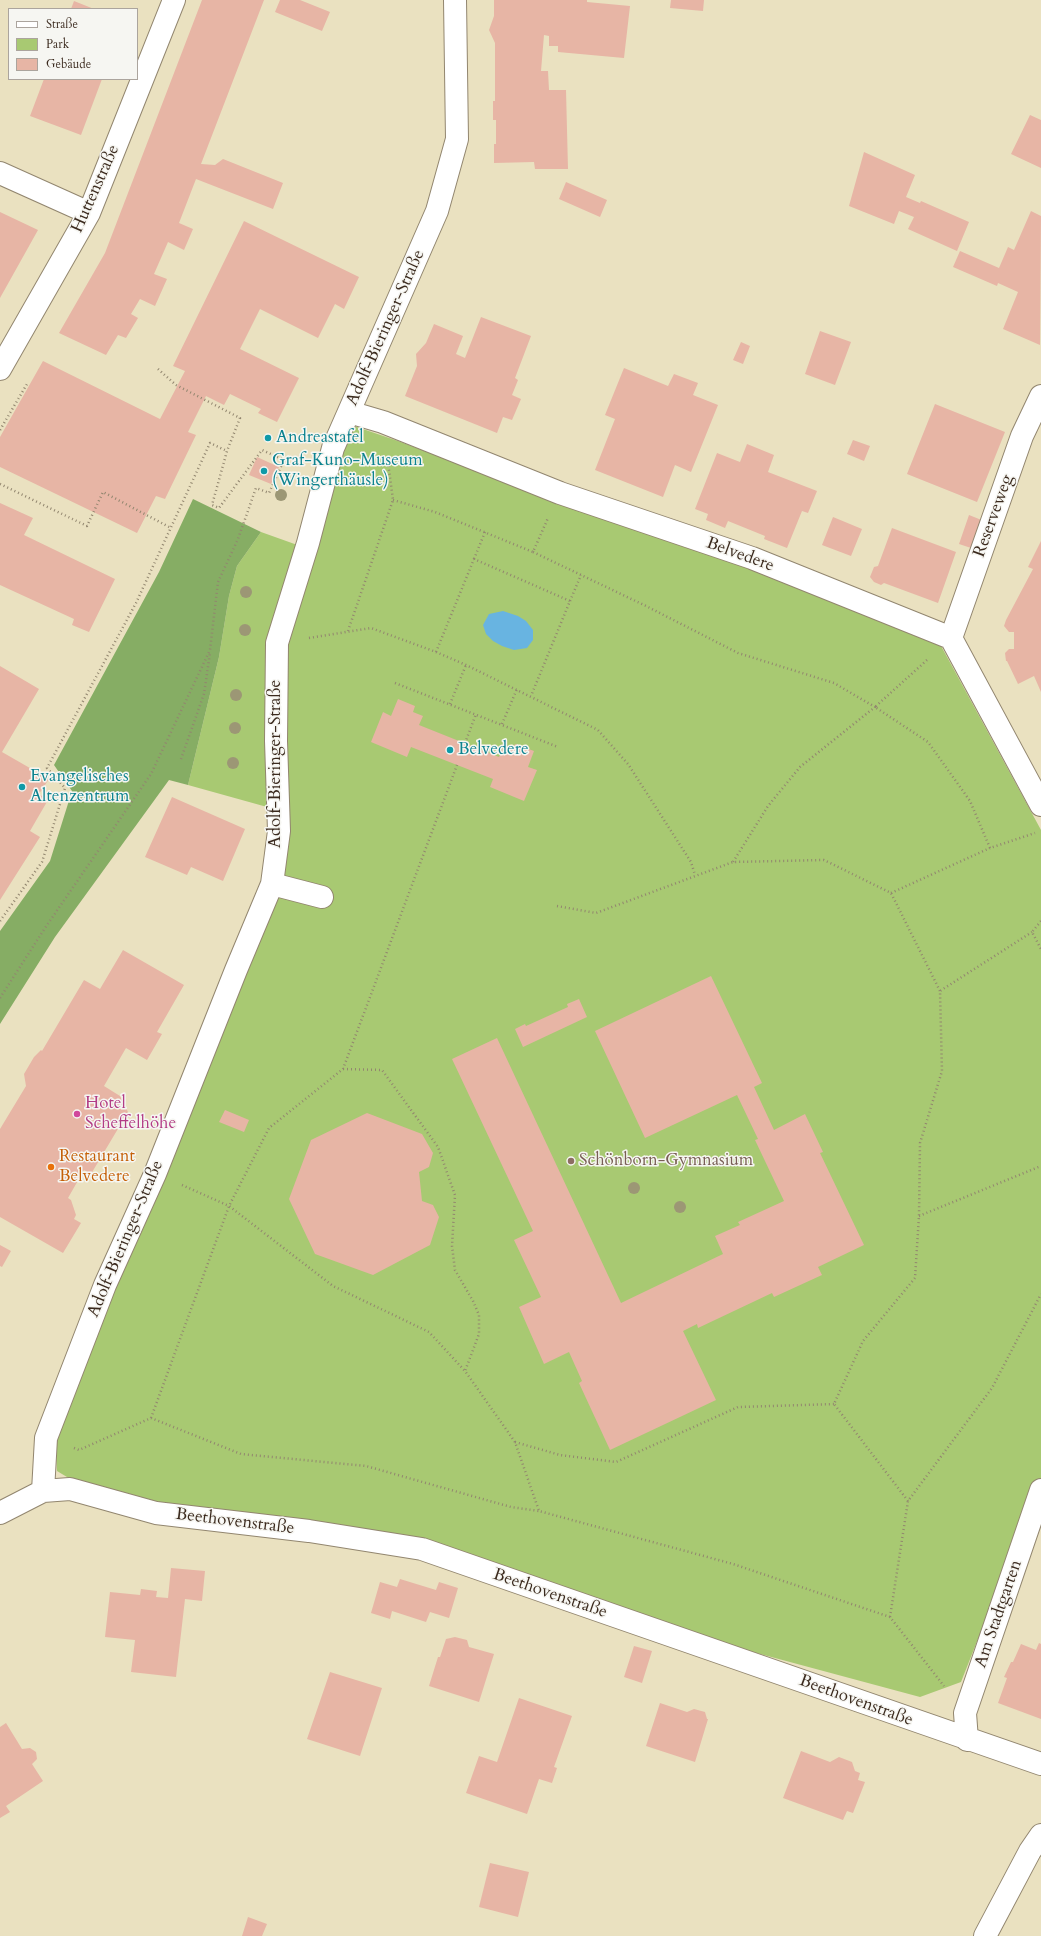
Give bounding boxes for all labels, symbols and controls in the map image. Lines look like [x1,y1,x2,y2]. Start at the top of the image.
legend [8,8,138,80]
text: Straße [46,16,78,32]
text: Park [46,36,69,52]
text: Gebäude [46,56,91,72]
street label: Huttenstraße [68,142,124,236]
street label: Adolf-Bieringer-Straße [342,247,430,409]
place label: Andreastafel [276,428,364,448]
marker: Andreastafel [263,433,273,443]
place label: Graf-Kuno-Museum (Wingerthäusle) [272,451,423,491]
marker: Graf-Kuno-Museum (Wingerthäusle) [259,466,269,476]
street label: Reserveweg [970,472,1018,560]
street label: Belvedere [703,533,777,577]
street label: Adolf-Bieringer-Straße [266,680,286,848]
place label: Belvedere [458,740,529,760]
marker: Belvedere [445,745,455,755]
place label: Evangelisches Altenzentrum [30,767,129,807]
marker: Evangelisches Altenzentrum [17,782,27,792]
place label: Hotel Scheffelhöhe [85,1094,176,1134]
marker: Hotel Scheffelhöhe [72,1109,82,1119]
place label: Restaurant Belvedere [59,1147,135,1187]
place label: Schönborn-Gymnasium [579,1151,753,1171]
marker: Schönborn-Gymnasium [566,1156,576,1166]
street label: Adolf-Bieringer-Straße [84,1157,168,1321]
marker: Restaurant Belvedere [46,1162,56,1172]
street label: Beethovenstraße [175,1505,295,1539]
street label: Am Stadtgarten [971,1557,1027,1671]
street label: Beethovenstraße [490,1565,610,1623]
street label: Beethovenstraße [796,1671,916,1731]

